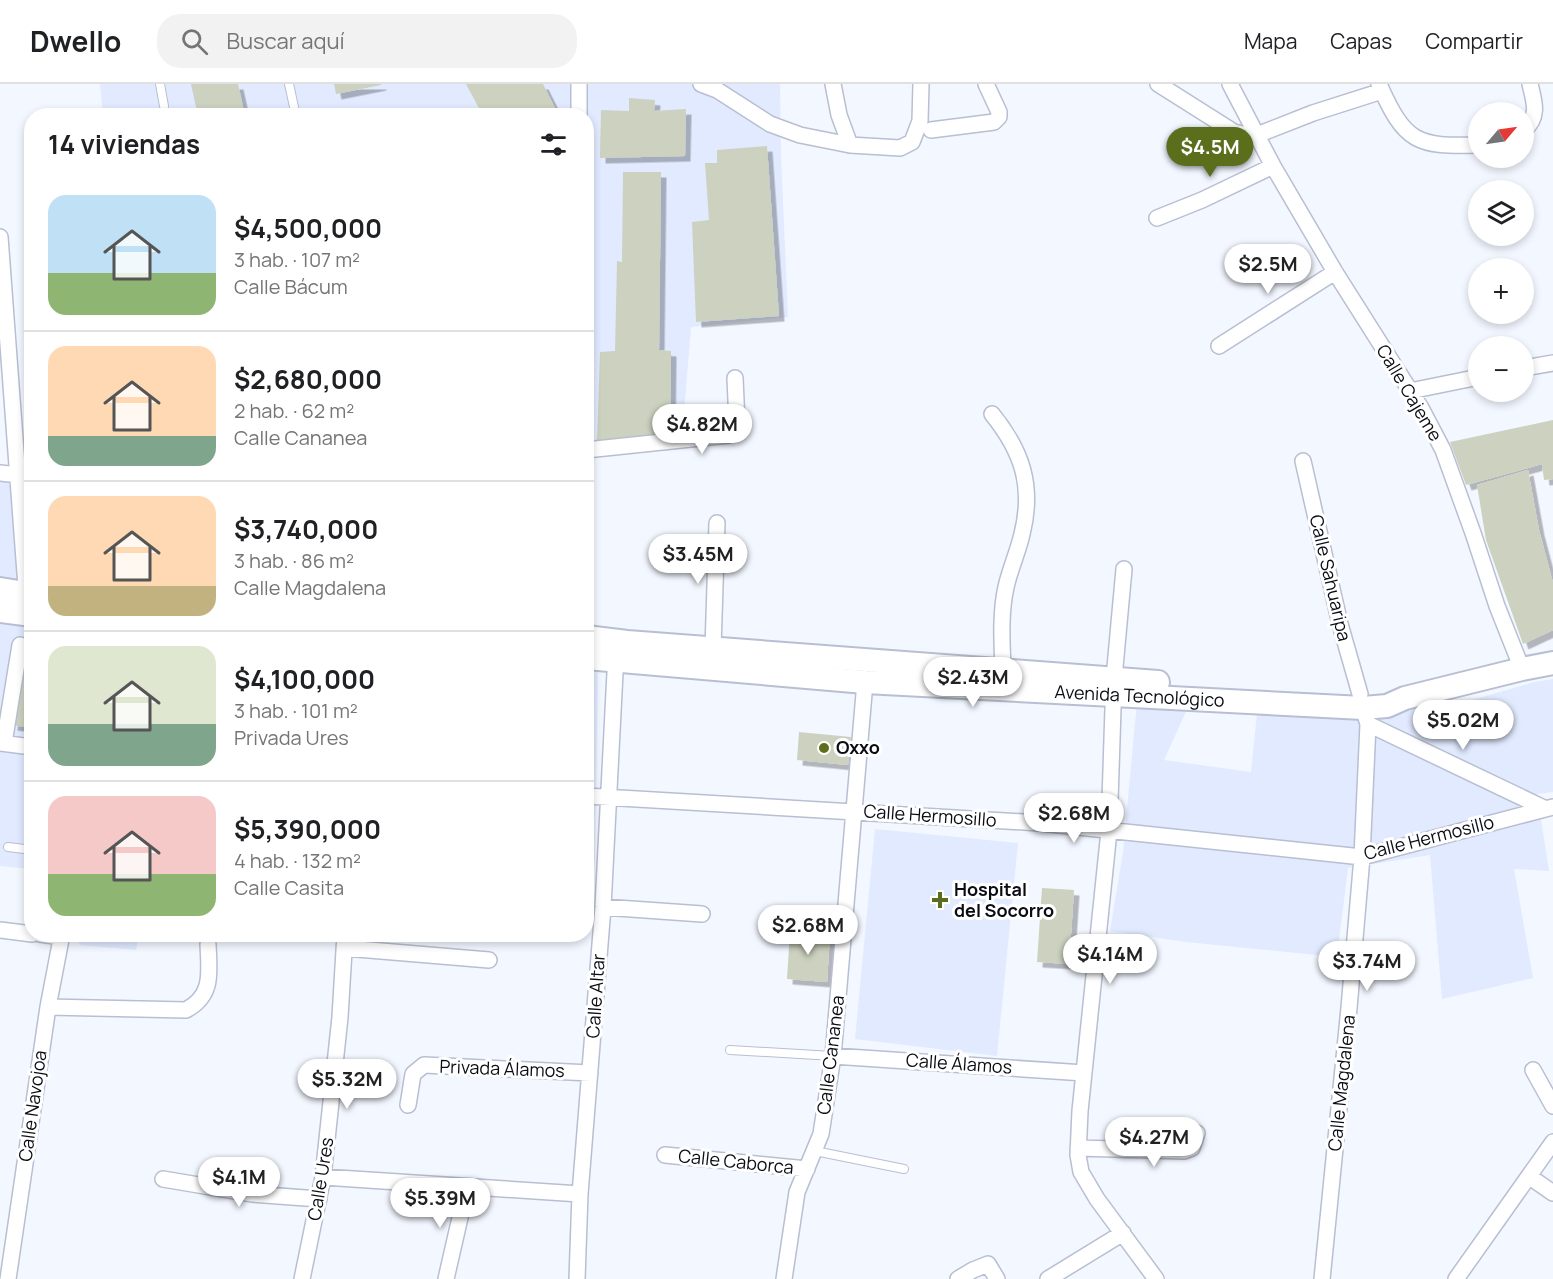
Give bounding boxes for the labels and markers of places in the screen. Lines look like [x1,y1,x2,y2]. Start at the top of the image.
pin: $4.5M [1168,127,1252,178]
pin: $2.5M [1226,244,1310,295]
pin: $4.82M [653,404,751,455]
pin: $3.45M [649,534,747,585]
pin: $2.43M [924,657,1022,708]
pin: $5.02M [1414,700,1512,751]
place label: Oxxo [836,735,880,759]
marker: Oxxo [817,741,831,755]
pin: $2.68M [1025,793,1123,844]
place label: Hospital del Socorro [954,877,1054,922]
marker: Hospital del Socorro [931,891,949,909]
pin: $2.68M [759,905,857,956]
pin: $4.14M [1061,934,1159,985]
pin: $3.74M [1318,941,1416,992]
pin: $5.32M [298,1059,396,1110]
pin: $4.27M [1105,1117,1203,1168]
pin: $4.1M [197,1157,281,1208]
pin: $5.39M [391,1178,489,1229]

